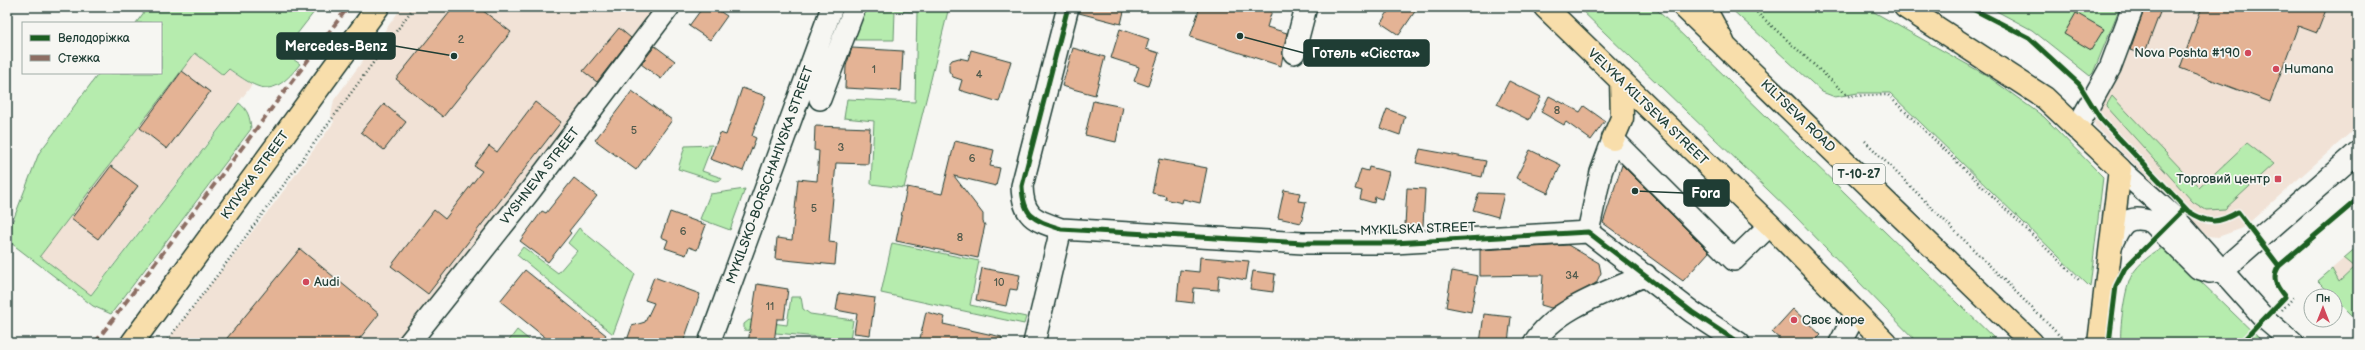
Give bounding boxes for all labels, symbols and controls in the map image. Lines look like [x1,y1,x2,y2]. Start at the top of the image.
legend [22,22,162,74]
text: Велодоріжка [58,31,130,46]
callout: Mercedes-Benz [277,33,395,59]
house number: 2 [458,33,465,46]
text: Mercedes-Benz [285,38,387,55]
callout: Готель «Сієста» [1304,40,1429,66]
text: Готель «Сієста» [1312,45,1420,62]
street label: VELYKA KILTSEVA STREET [1584,45,1712,169]
place label: Nova Poshta #190 [2134,45,2240,61]
marker: Nova Poshta #190 [2243,48,2253,58]
text: Стежка [58,51,100,66]
place label: Humana [2284,61,2334,77]
house number: 1 [872,63,876,76]
street label: MYKILSKO-BORSCHAHIVSKA STREET [723,64,817,286]
marker: Humana [2271,64,2281,74]
house number: 4 [976,68,983,81]
street label: KILTSEVA ROAD [1757,76,1839,156]
house number: 8 [1554,104,1560,117]
street label: VYSHNEVA STREET [497,124,583,228]
house number: 5 [631,124,637,137]
street label: KYIVSKA STREET [218,128,292,222]
house number: 3 [838,141,845,154]
house number: 6 [969,152,976,165]
road number: Т-10-27 [1833,164,1885,184]
place label: Торговий центр [2176,171,2271,187]
marker: Торговий центр [2273,174,2283,184]
callout: Fora [1684,180,1729,206]
text: Fora [1691,185,1721,202]
house number: 5 [811,202,817,215]
street label: MYKILSKA STREET [1360,219,1476,239]
house number: 6 [680,225,687,238]
house number: 8 [957,231,963,244]
house number: 34 [1565,269,1579,282]
place label: Audi [314,274,340,290]
house number: 10 [994,276,1005,289]
marker: Audi [301,277,311,287]
north arrow [2303,288,2343,328]
text: Пн [2316,292,2330,305]
house number: 11 [766,300,774,313]
place label: Своє море [1802,312,1865,328]
marker: Своє море [1789,315,1799,325]

